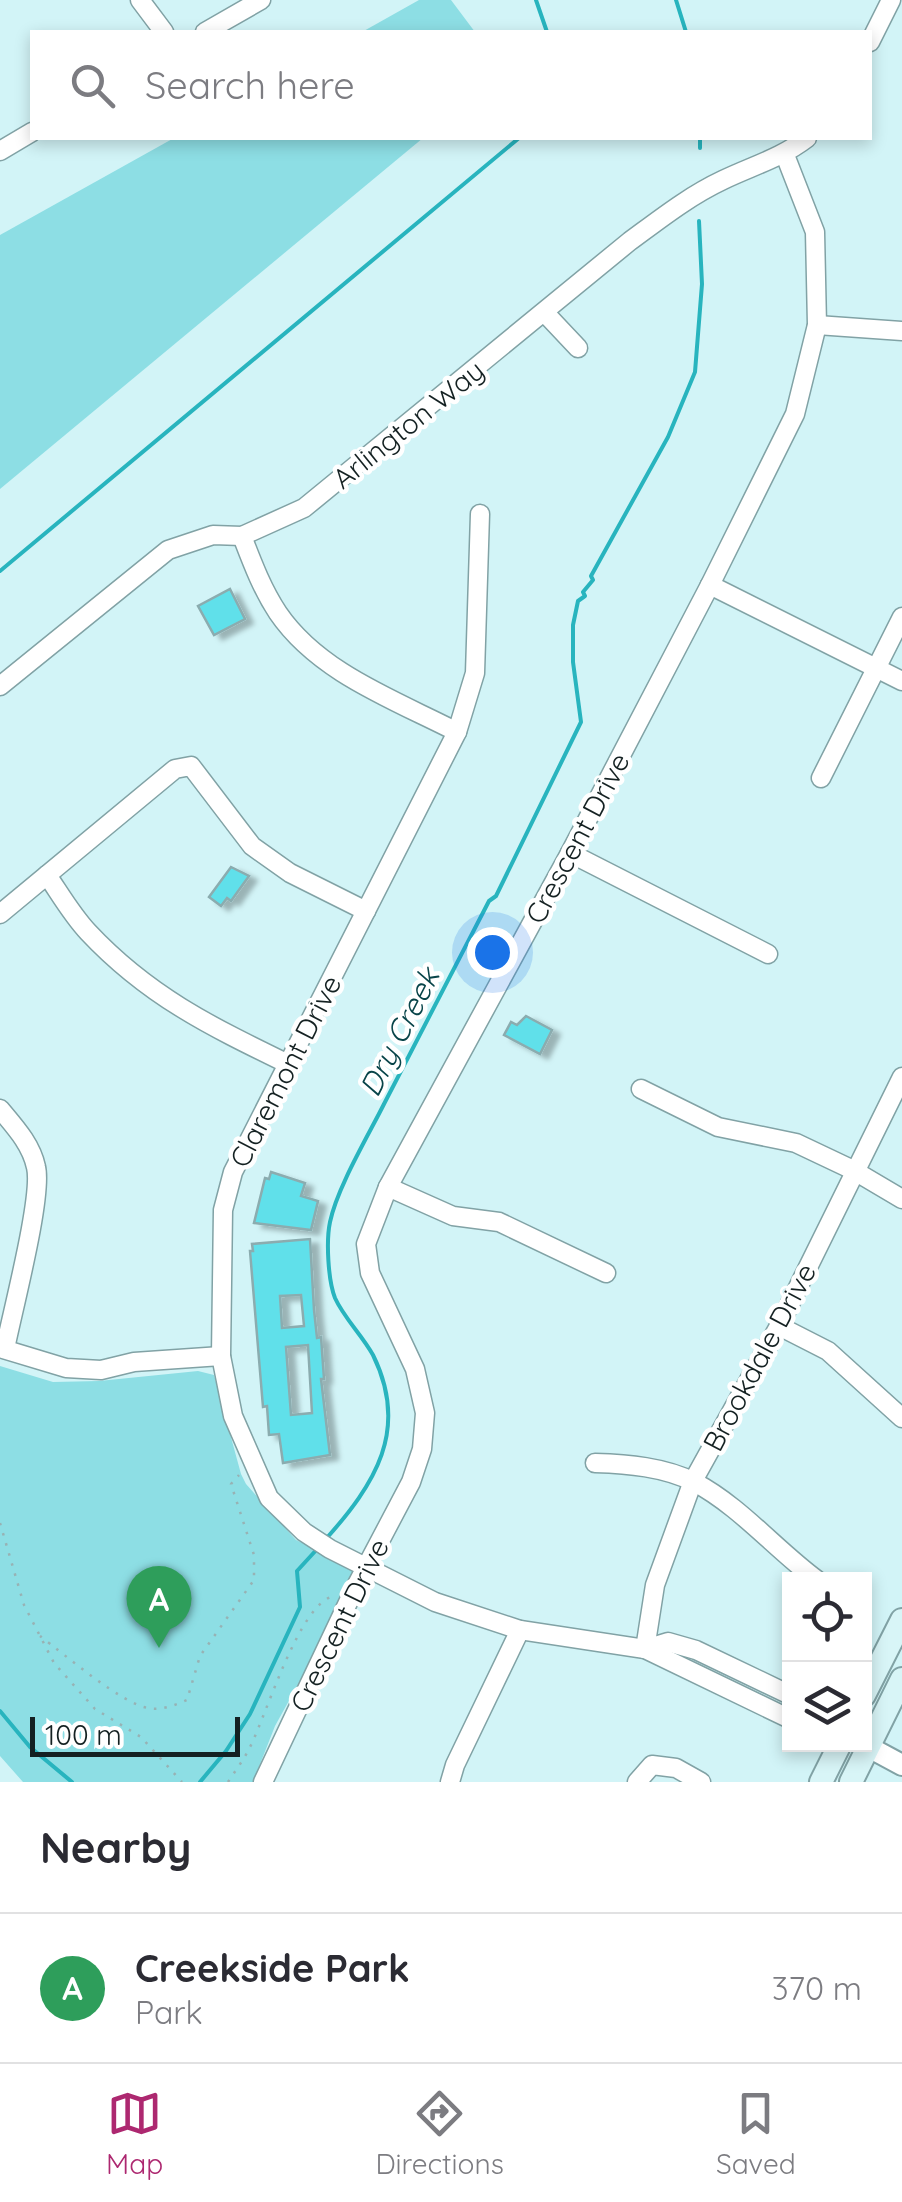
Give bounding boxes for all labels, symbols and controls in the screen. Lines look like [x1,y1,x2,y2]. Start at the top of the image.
search box [30,30,872,140]
icon: search [65,58,120,113]
text: Search here [145,61,355,109]
street label: Arlington Way [325,352,491,496]
street label: Crescent Drive [517,747,637,929]
your location [467,927,518,978]
water label: Dry Creek [351,959,449,1102]
street label: Claremont Drive [222,969,348,1173]
street label: Brookdale Drive [695,1257,823,1457]
street label: Crescent Drive [282,1533,396,1717]
pin: A [126,1566,192,1648]
map controls [782,1572,872,1752]
button: locate [782,1572,872,1662]
button: layers [782,1662,872,1752]
scale bar [30,1712,240,1756]
text: 100 m [45,1717,122,1752]
text: Nearby [40,1821,191,1874]
text: Creekside Park [135,1944,410,1992]
text: A [62,1968,83,2008]
text: 370 m [772,1968,862,2008]
text: Park [135,1992,203,2032]
tab: Map [106,2086,163,2181]
tab: Directions [375,2086,504,2181]
tab: Saved [716,2086,796,2181]

